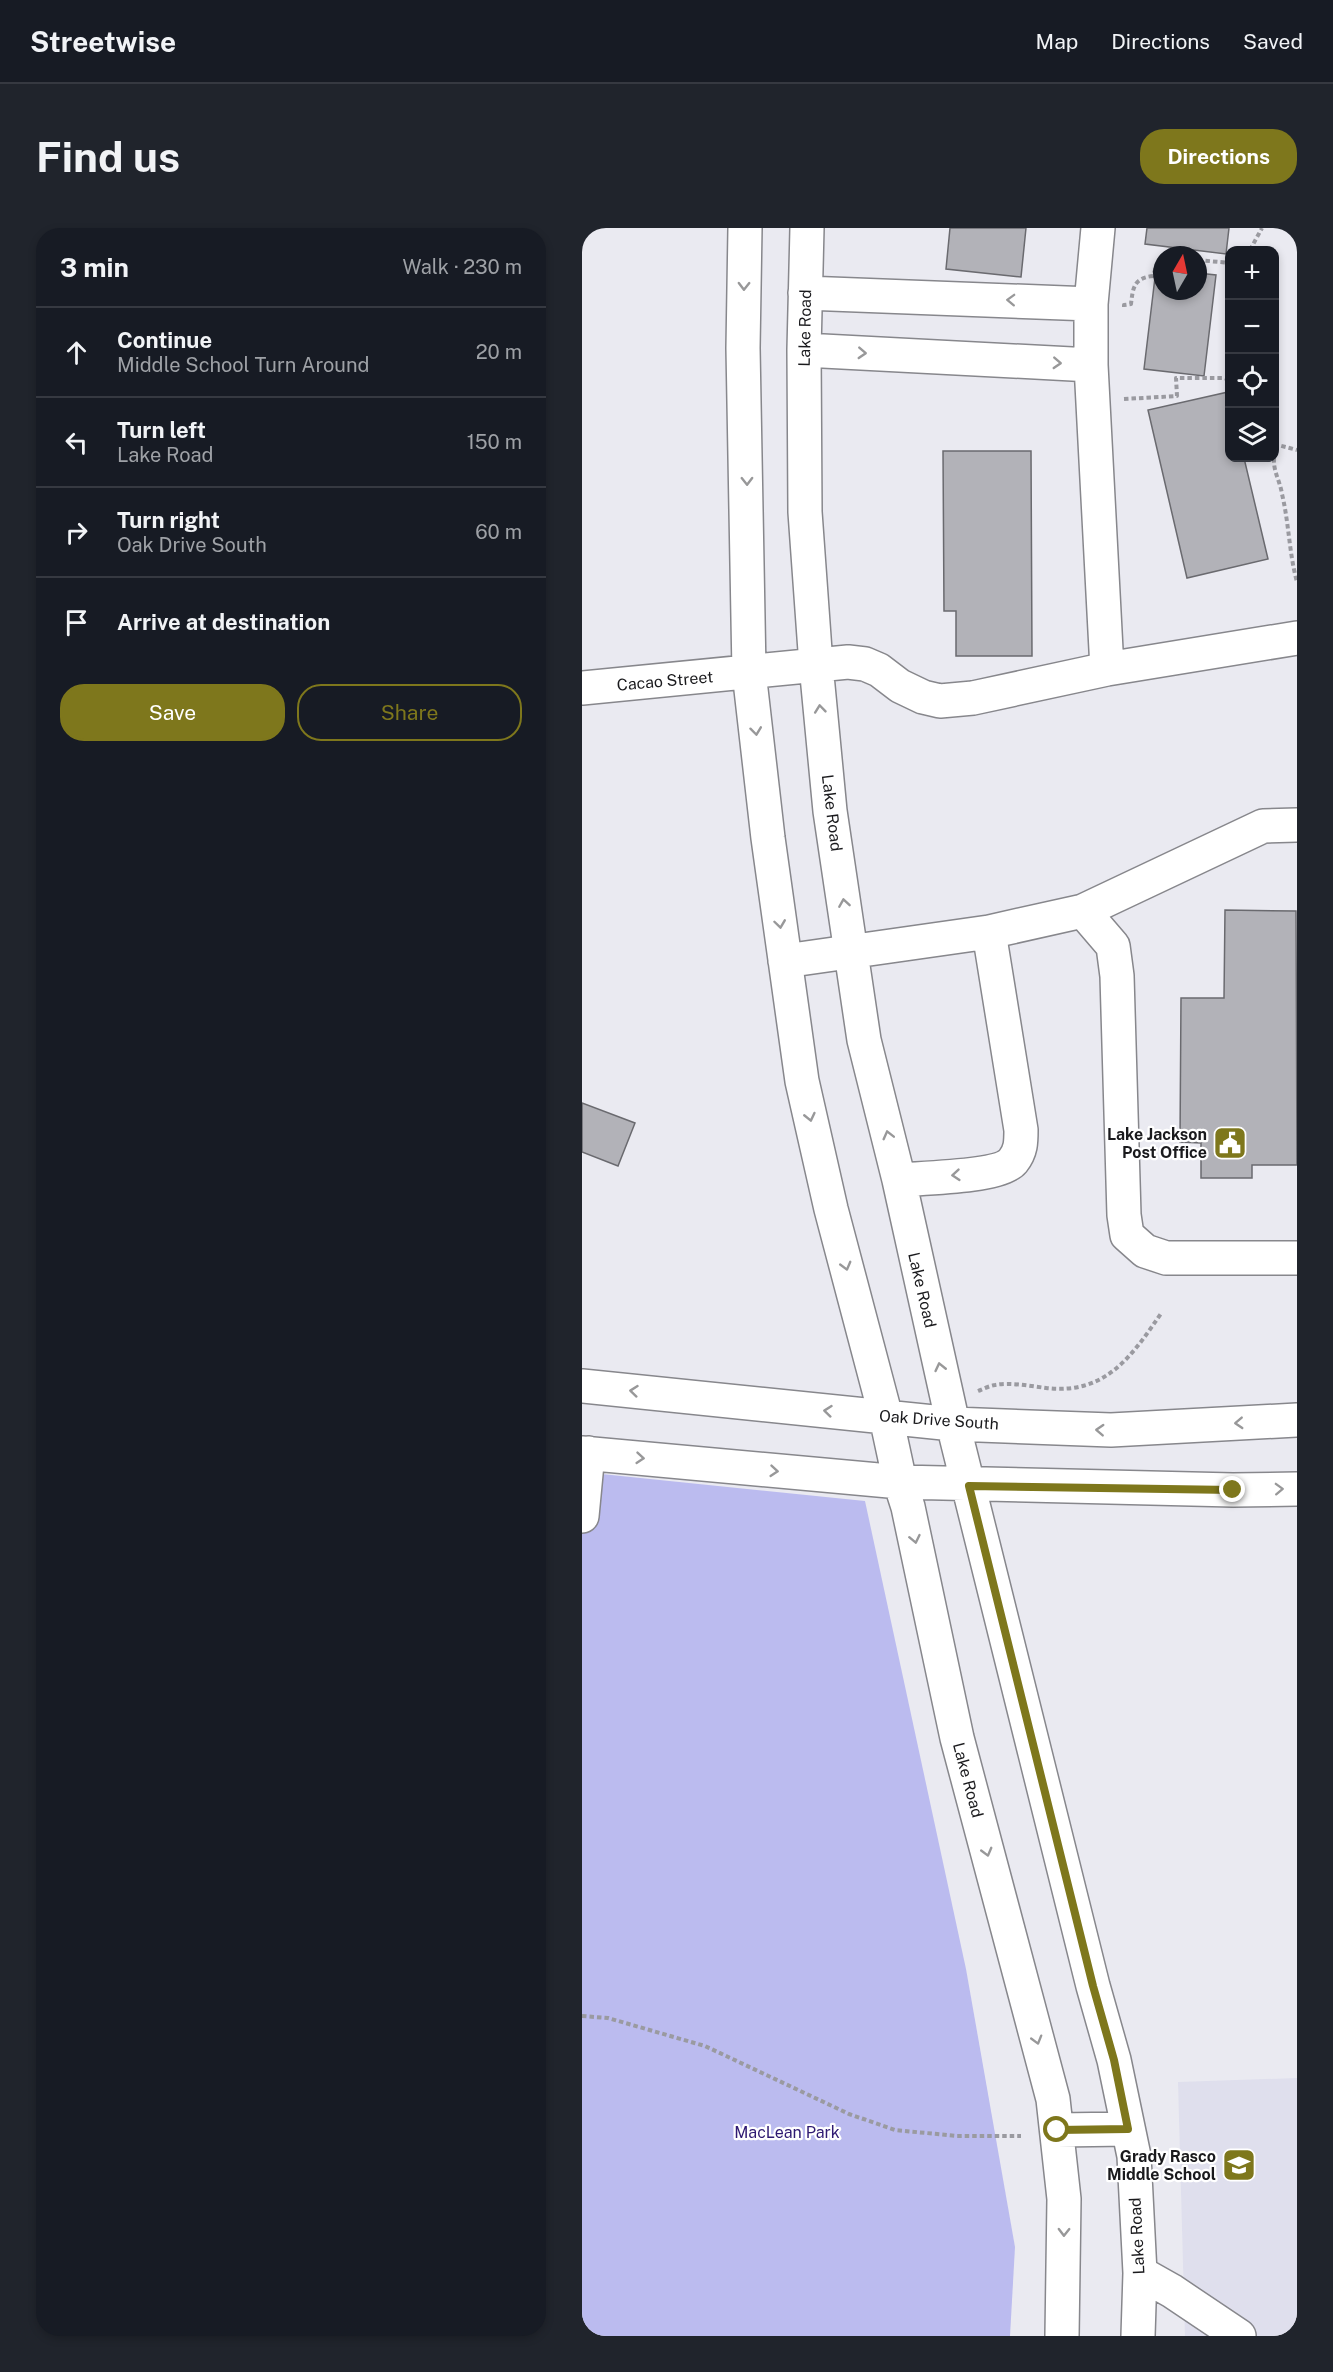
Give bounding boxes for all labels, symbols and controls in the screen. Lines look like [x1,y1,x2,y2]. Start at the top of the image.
text: Streetwise [30,25,176,58]
text: Map [1036,29,1078,54]
text: Directions [1111,29,1210,54]
text: Saved [1243,29,1303,54]
button: Directions [1140,129,1297,184]
text: Find us [36,132,180,181]
north arrow [1153,246,1207,300]
map controls [1225,246,1279,462]
button: + [1225,246,1279,300]
text: 3 min [60,252,129,283]
text: Walk · 230 m [403,255,522,279]
one-way arrow [738,282,750,291]
street label: Lake Road [795,289,815,367]
one-way arrow [1007,294,1016,307]
button: − [1225,300,1279,354]
text: Continue [117,327,212,353]
icon: ahead [60,336,93,369]
text: 20 m [476,340,522,364]
one-way arrow [858,346,867,359]
text: Middle School Turn Around [117,353,370,377]
button: locate [1225,354,1279,408]
one-way arrow [1053,357,1062,370]
button: layers [1225,408,1279,462]
text: Turn left [117,417,206,443]
icon: left [60,426,93,459]
text: 150 m [467,430,522,454]
text: Lake Road [117,443,213,467]
one-way arrow [740,477,753,486]
text: Turn right [117,507,220,533]
icon: right [60,516,93,549]
text: 60 m [475,520,522,544]
text: Oak Drive South [117,533,267,557]
icon: arrive [60,606,93,639]
text: Arrive at destination [117,609,330,635]
street label: Cacao Street [616,667,714,695]
button: Save [60,684,285,741]
button: Share [297,684,522,741]
one-way arrow [814,705,827,714]
one-way arrow [749,726,761,735]
street label: Lake Road [818,774,846,852]
one-way arrow [839,898,851,907]
one-way arrow [773,919,785,929]
one-way arrow [802,1111,815,1121]
place label: Lake Jackson Post Office [1107,1125,1207,1162]
public building icon: Lake Jackson Post Office [1212,1125,1248,1161]
one-way arrow [882,1131,895,1141]
one-way arrow [952,1168,961,1181]
street label: Lake Road [904,1250,940,1330]
one-way arrow [839,1260,852,1270]
one-way arrow [934,1362,947,1372]
one-way arrow [630,1385,639,1398]
one-way arrow [824,1405,833,1418]
street label: Oak Drive South [879,1406,999,1434]
one-way arrow [1234,1416,1243,1429]
one-way arrow [1096,1423,1105,1436]
one-way arrow [636,1451,645,1464]
one-way arrow [769,1464,778,1477]
route end [1219,1476,1245,1502]
one-way arrow [1275,1483,1284,1495]
one-way arrow [908,1534,921,1544]
street label: Lake Road [949,1740,987,1820]
one-way arrow [980,1846,992,1857]
one-way arrow [1030,2034,1042,2045]
route start [1043,2116,1069,2142]
park label: MacLean Park [734,2123,840,2142]
place label: Grady Rasco Middle School [1107,2147,1216,2184]
school or university icon: Grady Rasco Middle School [1221,2147,1257,2183]
street label: Lake Road [1125,2197,1149,2275]
one-way arrow [1058,2228,1070,2237]

